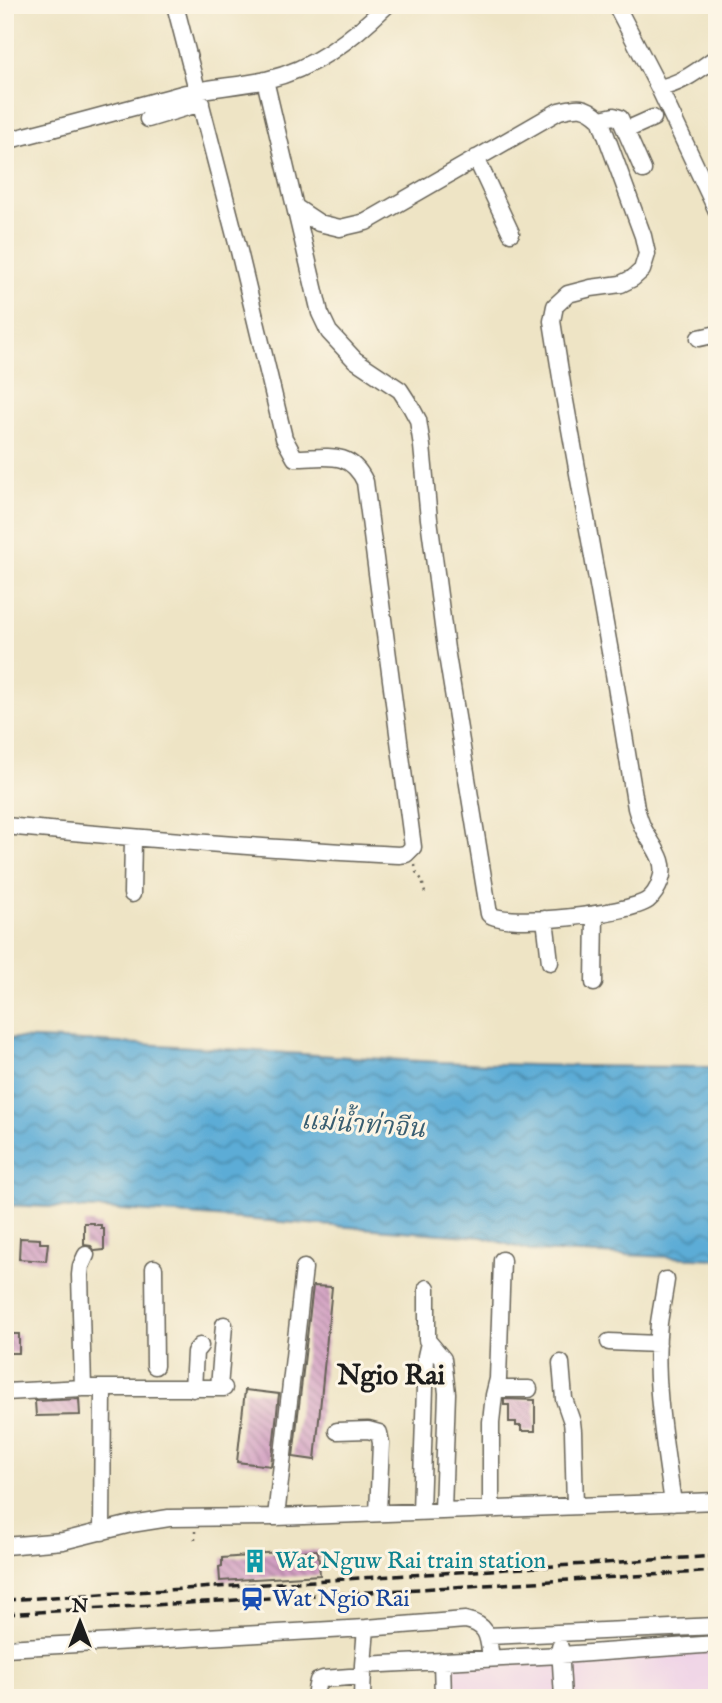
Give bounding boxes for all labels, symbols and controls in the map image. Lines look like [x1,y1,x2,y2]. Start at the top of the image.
water label: แม่น้ำท่าจีน [300,1100,427,1146]
district label: Ngio Rai [336,1359,445,1394]
place label: Wat Nguw Rai train station [275,1546,546,1577]
building icon: Wat Nguw Rai train station [241,1547,269,1575]
place label: Wat Ngio Rai [272,1584,410,1615]
station icon: Wat Ngio Rai [238,1585,266,1613]
north arrow [46,1588,116,1658]
text: N [71,1595,89,1619]

